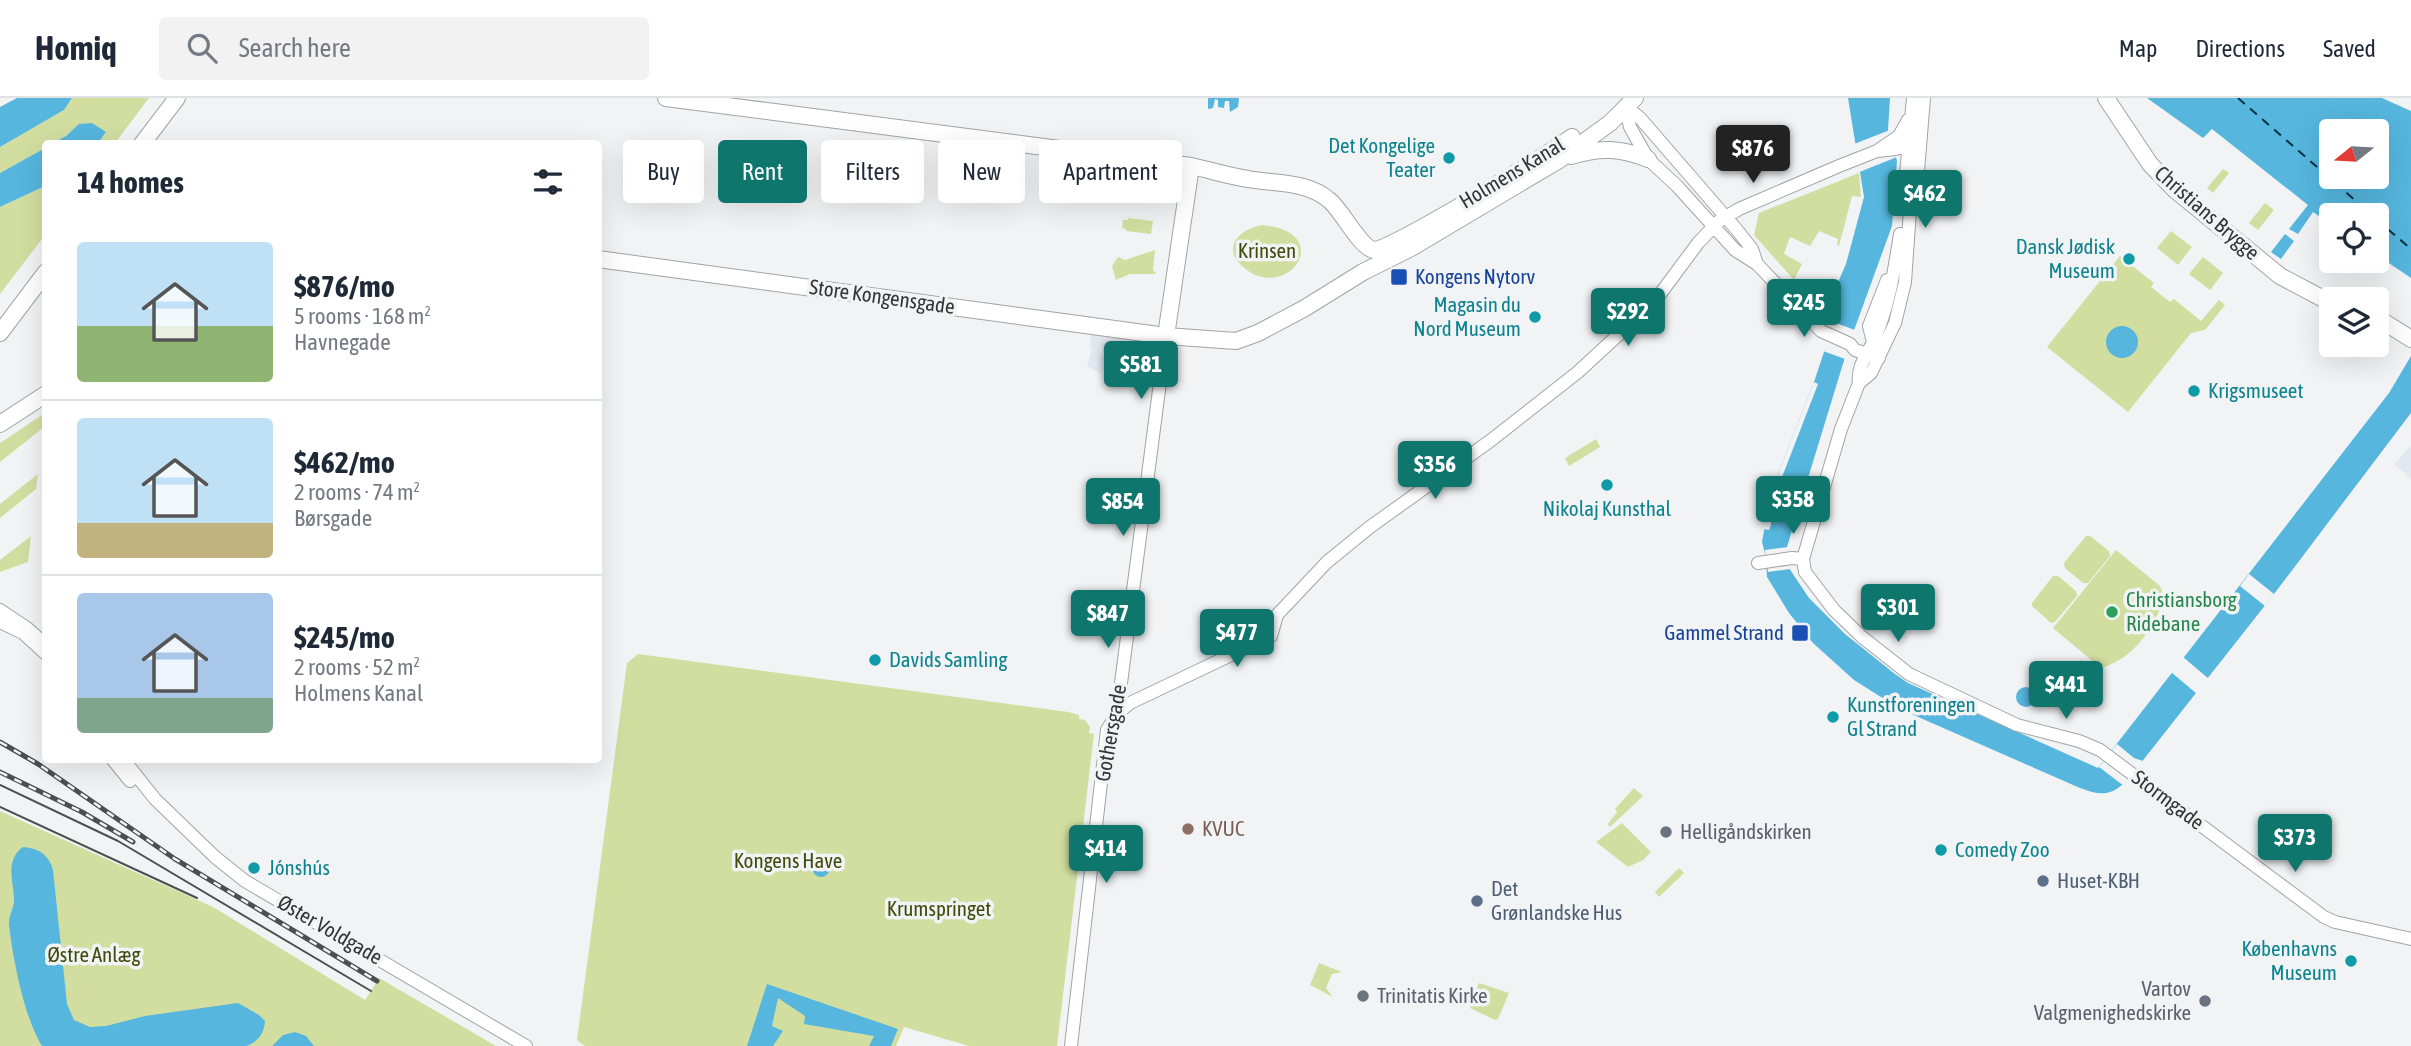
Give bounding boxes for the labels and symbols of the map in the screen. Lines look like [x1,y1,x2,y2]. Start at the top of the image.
north arrow [2319,119,2389,189]
pin: $876 [1712,126,1794,185]
street label: Holmens Kanal [1455,131,1569,213]
place label: Det Kongelige Teater [1328,133,1436,181]
marker: Det Kongelige Teater [1441,150,1457,166]
street label: Christians Brygge [2150,160,2265,264]
pin: $462 [1884,170,1966,230]
place label: Dansk Jødisk Museum [2016,234,2115,282]
park label: Krinsen [1238,238,1296,262]
marker: Dansk Jødisk Museum [2121,251,2137,267]
place label: Kongens Nytorv [1415,264,1535,288]
marker: Kongens Nytorv [1389,267,1409,287]
street label: Store Kongensgade [808,274,956,318]
pin: $245 [1763,280,1845,339]
pin: $292 [1587,288,1669,348]
place label: Magasin du Nord Museum [1413,292,1521,340]
marker: Magasin du Nord Museum [1527,309,1543,325]
pin: $581 [1100,342,1182,401]
place label: Krigsmuseet [2208,378,2303,402]
marker: Krigsmuseet [2186,383,2202,399]
pin: $356 [1394,442,1476,501]
pin: $358 [1752,476,1834,536]
marker: Nikolaj Kunsthal [1599,477,1615,493]
pin: $854 [1082,478,1164,538]
place label: Nikolaj Kunsthal [1543,496,1672,520]
pin: $301 [1857,584,1939,644]
place label: Christiansborg Ridebane [2126,587,2237,635]
pin: $847 [1067,590,1149,650]
marker: Christiansborg Ridebane [2104,604,2120,620]
pin: $477 [1196,610,1278,669]
place label: Gammel Strand [1664,620,1784,644]
marker: Gammel Strand [1790,623,1810,643]
place label: Davids Samling [889,647,1008,671]
marker: Davids Samling [867,652,883,668]
pin: $441 [2025,662,2107,721]
street label: Gothersgade [1090,682,1130,783]
place label: Kunstforeningen Gl Strand [1847,692,1976,740]
marker: Kunstforeningen Gl Strand [1825,709,1841,725]
street label: Stormgade [2128,764,2209,834]
pin: $373 [2254,814,2336,874]
place label: KVUC [1202,816,1245,840]
place label: Helligåndskirken [1680,819,1812,843]
marker: KVUC [1180,821,1196,837]
marker: Helligåndskirken [1658,824,1674,840]
pin: $414 [1065,826,1147,885]
place label: Comedy Zoo [1955,837,2050,861]
marker: Comedy Zoo [1933,842,1949,858]
park label: Kongens Have [734,848,842,872]
place label: Jónshús [268,855,330,879]
marker: Jónshús [246,860,262,876]
place label: Huset-KBH [2057,868,2140,892]
marker: Huset-KBH [2035,873,2051,889]
place label: Det Grønlandske Hus [1491,876,1622,924]
street label: Øster Voldgade [274,890,387,969]
marker: Det Grønlandske Hus [1469,893,1485,909]
park label: Krumspringet [887,896,991,920]
place label: Københavns Museum [2241,936,2337,984]
park label: Østre Anlæg [47,942,141,966]
marker: Københavns Museum [2343,953,2359,969]
place label: Vartov Valgmenighedskirke [2034,976,2191,1024]
place label: Trinitatis Kirke [1377,983,1488,1007]
marker: Trinitatis Kirke [1355,988,1371,1004]
marker: Vartov Valgmenighedskirke [2197,993,2213,1009]

